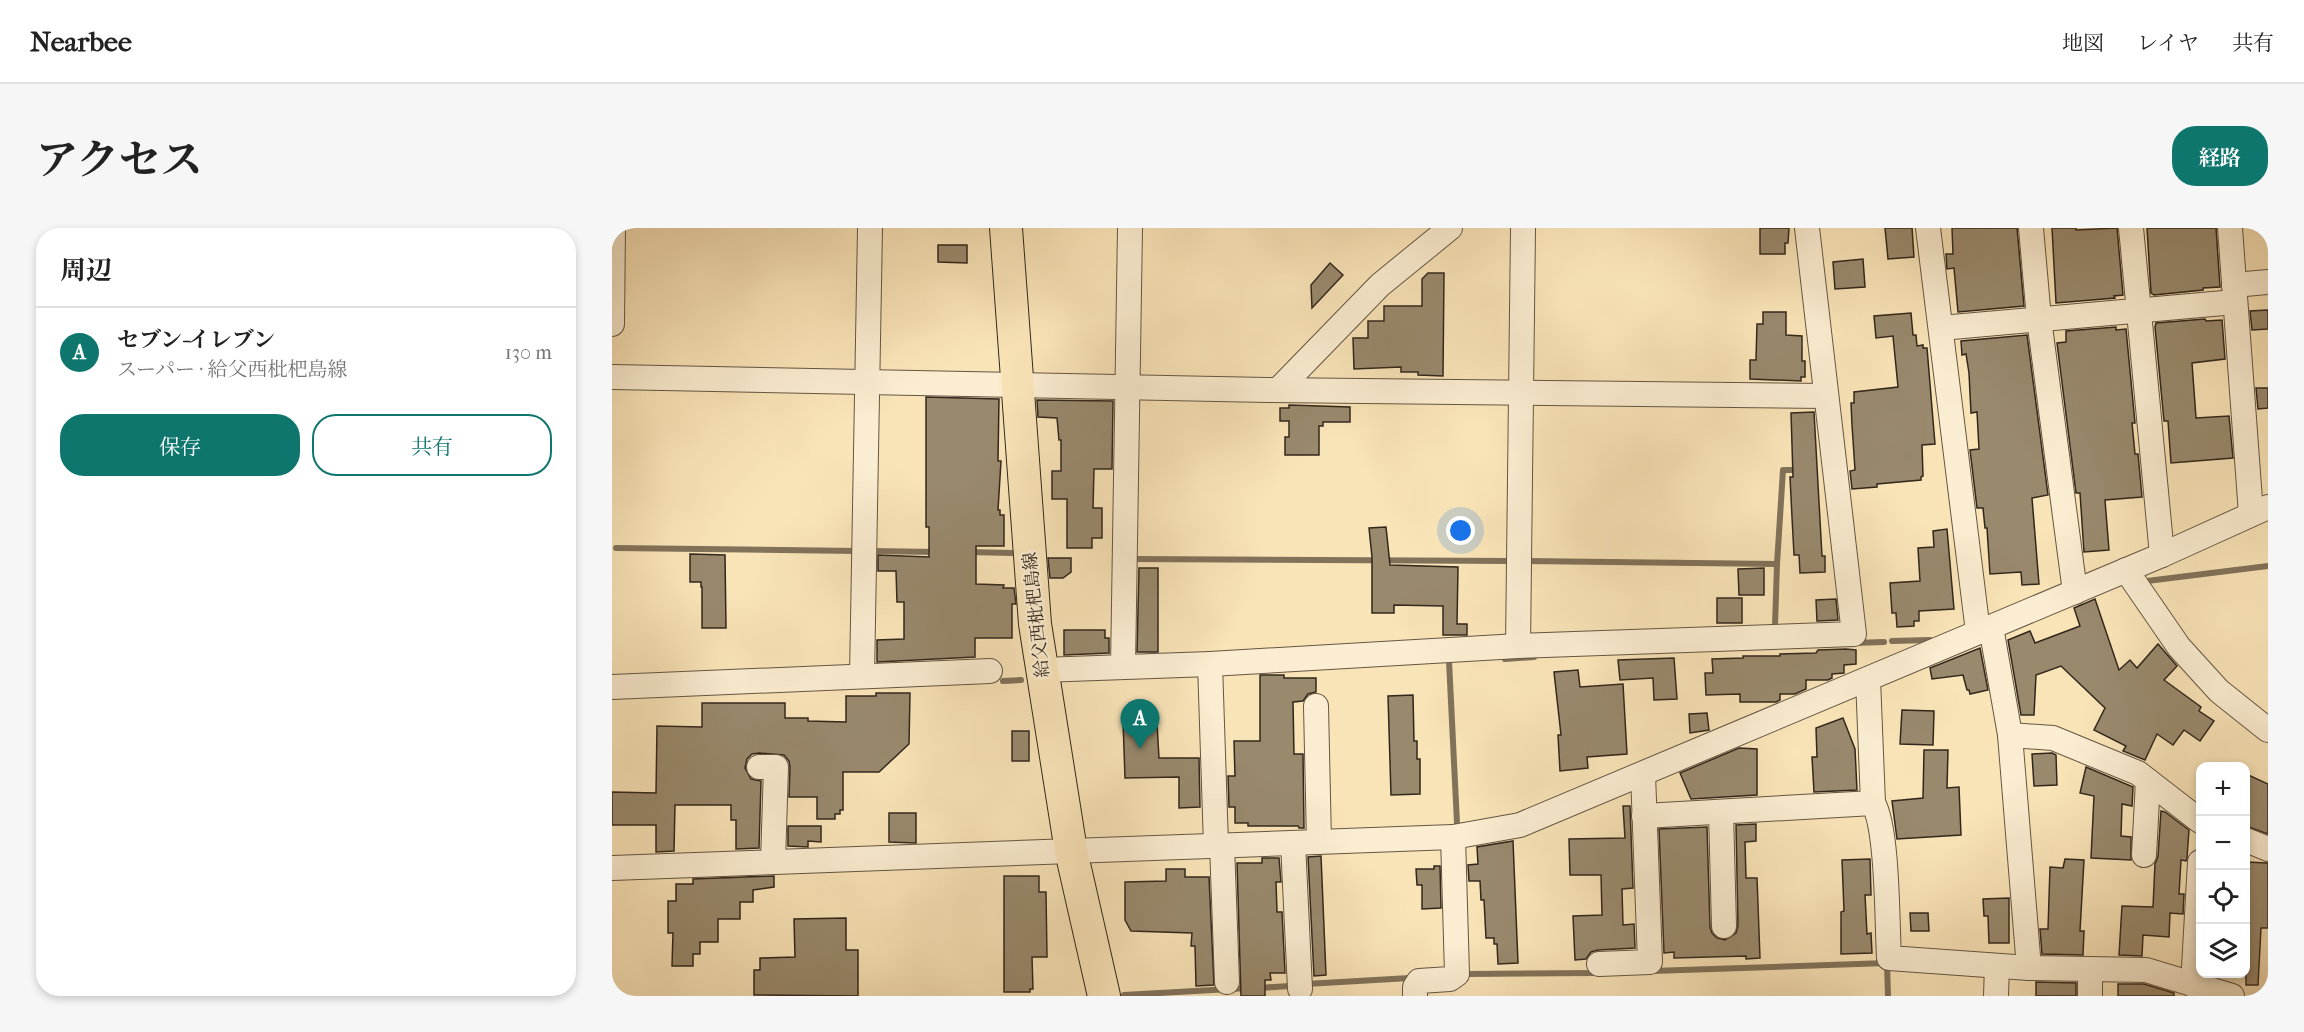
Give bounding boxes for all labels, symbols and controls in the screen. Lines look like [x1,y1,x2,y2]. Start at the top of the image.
text: Nearbee [30,25,132,58]
text: 地図 [2062,31,2104,55]
text: レイヤ [2137,31,2199,55]
text: 共有 [2232,31,2274,55]
button: 経路 [2172,126,2268,186]
text: アクセス [36,136,203,185]
text: 周辺 [60,255,112,286]
text: セブン-イレブン [117,327,275,353]
text: A [73,341,86,364]
text: 130 m [505,341,552,364]
text: スーパー · 給父西枇杷島線 [117,358,348,381]
button: 保存 [60,414,300,476]
button: 共有 [312,414,552,476]
your location [1446,516,1475,545]
street label: 給父西枇杷島線 [1019,551,1054,679]
pin: A [1120,700,1160,749]
map controls [2196,762,2250,978]
button: + [2196,762,2250,816]
button: − [2196,816,2250,870]
button: locate [2196,870,2250,924]
button: layers [2196,924,2250,978]

